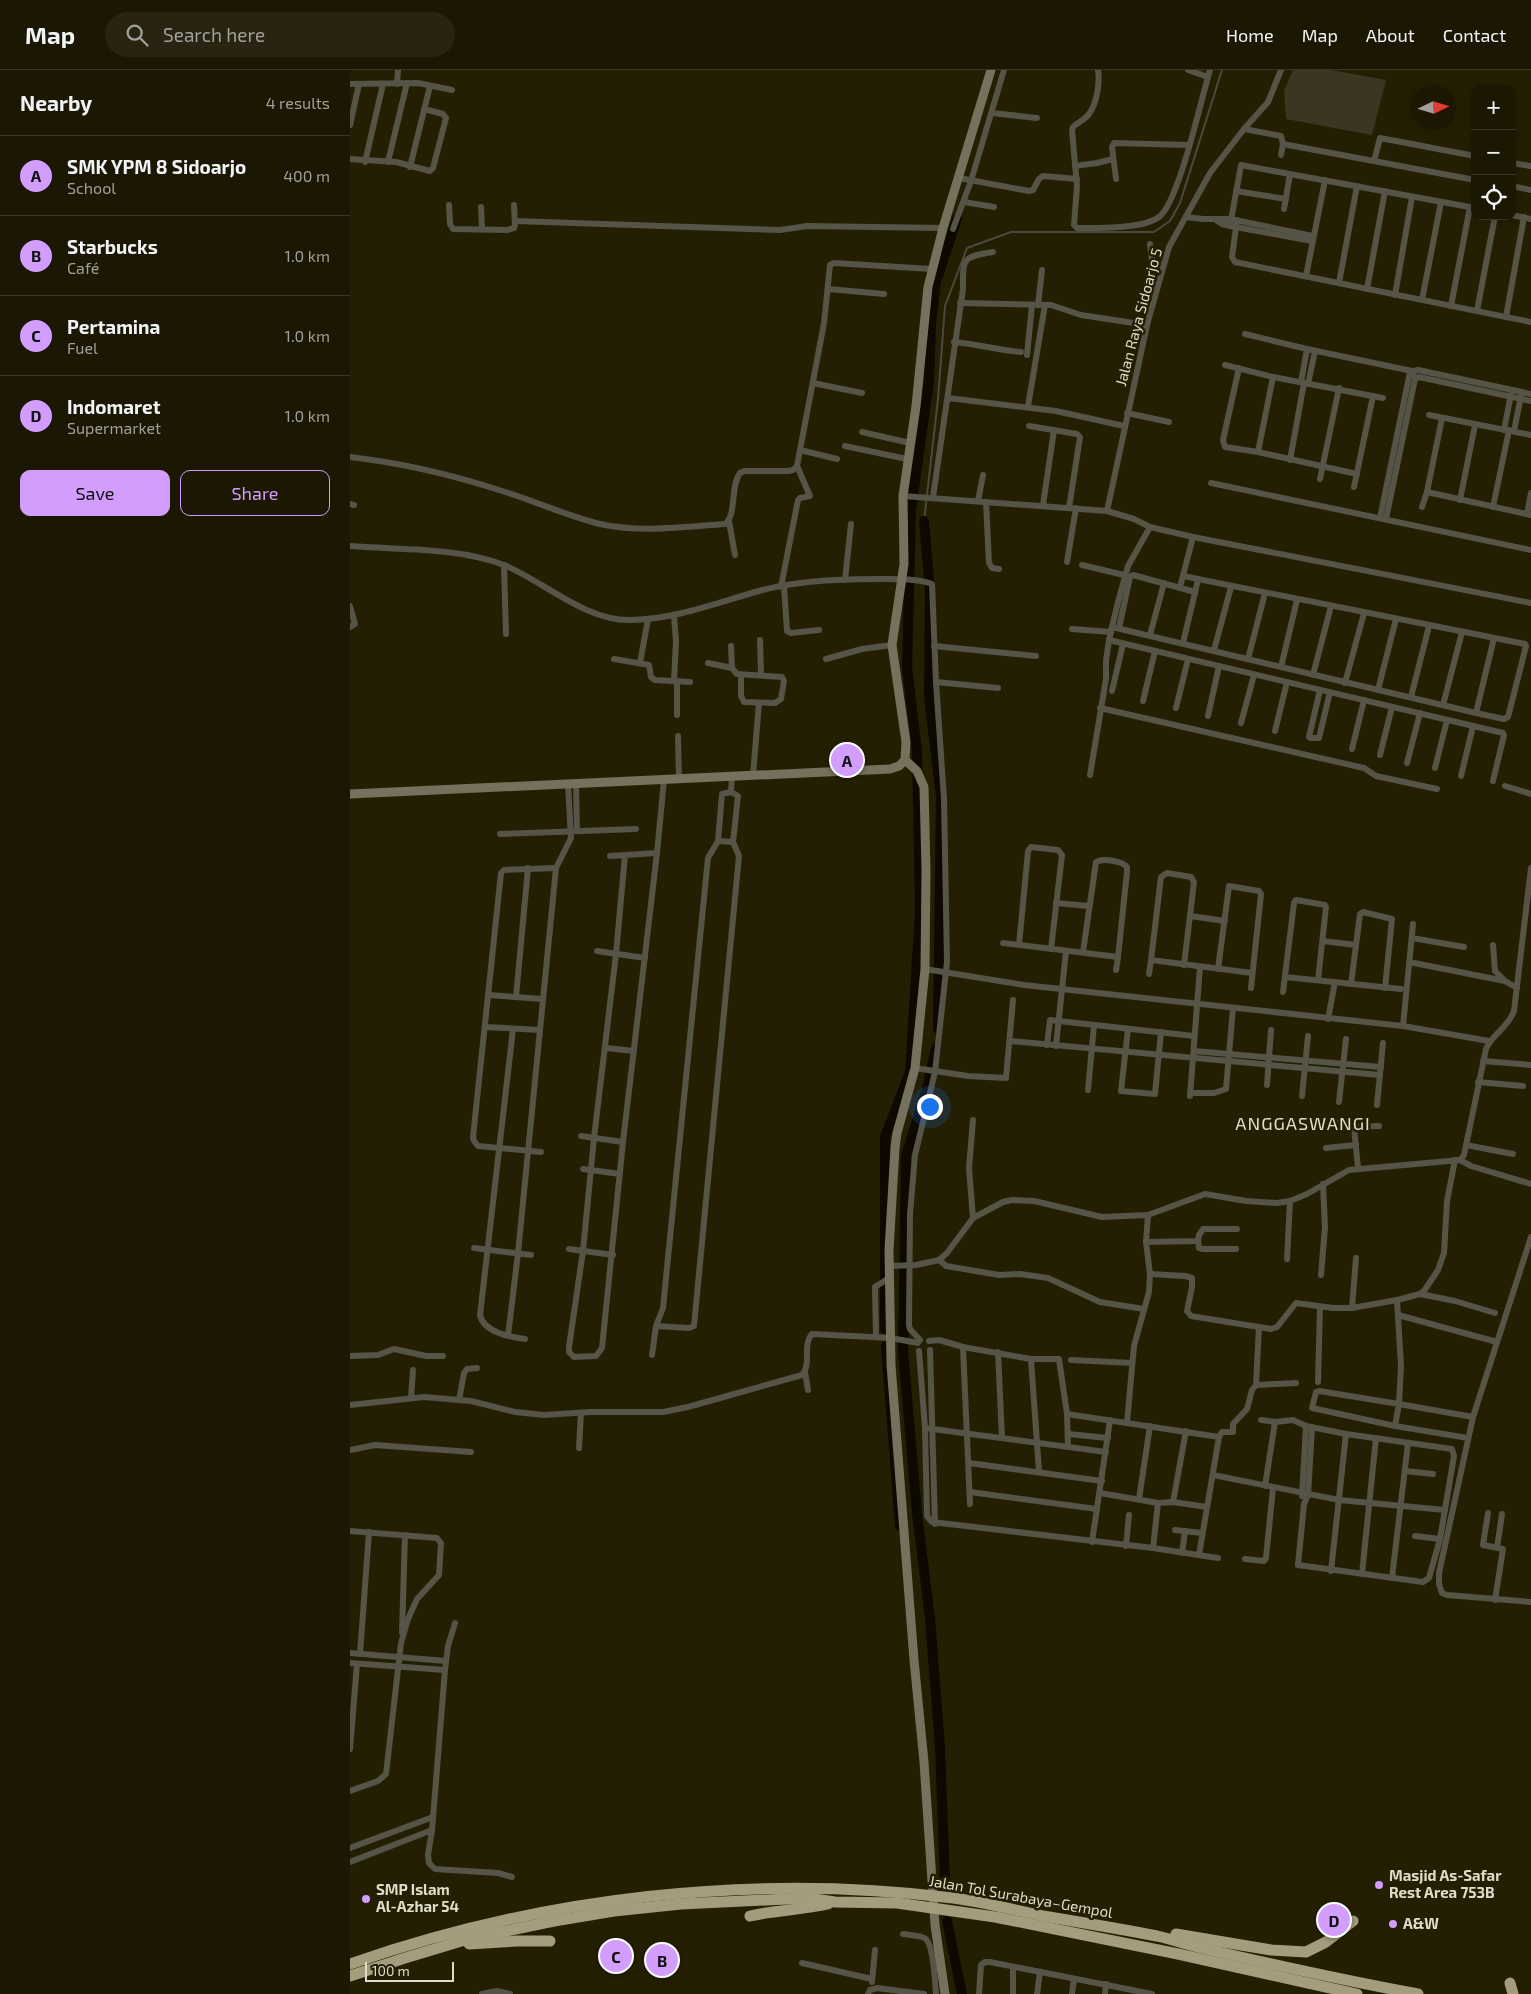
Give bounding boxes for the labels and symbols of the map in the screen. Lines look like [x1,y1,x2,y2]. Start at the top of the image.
north arrow [1411,85,1456,130]
street label: Jalan Raya Sidoarjo 5 [1111,246,1166,388]
pin: A [831,741,863,779]
your location [917,1094,943,1120]
district label: ANGGASWANGI [1235,1112,1371,1134]
place label: Masjid As-Safar Rest Area 753B [1389,1866,1502,1901]
street label: Jalan Tol Surabaya–Gempol [928,1871,1115,1921]
marker: Masjid As-Safar Rest Area 753B [1373,1879,1385,1891]
place label: SMP Islam Al-Azhar 54 [376,1880,460,1915]
marker: SMP Islam Al-Azhar 54 [360,1893,372,1905]
pin: D [1318,1901,1350,1939]
place label: A&W [1403,1914,1439,1932]
marker: A&W [1387,1918,1399,1930]
pin: C [600,1937,632,1975]
pin: B [646,1941,678,1979]
scale bar [365,1959,454,1982]

